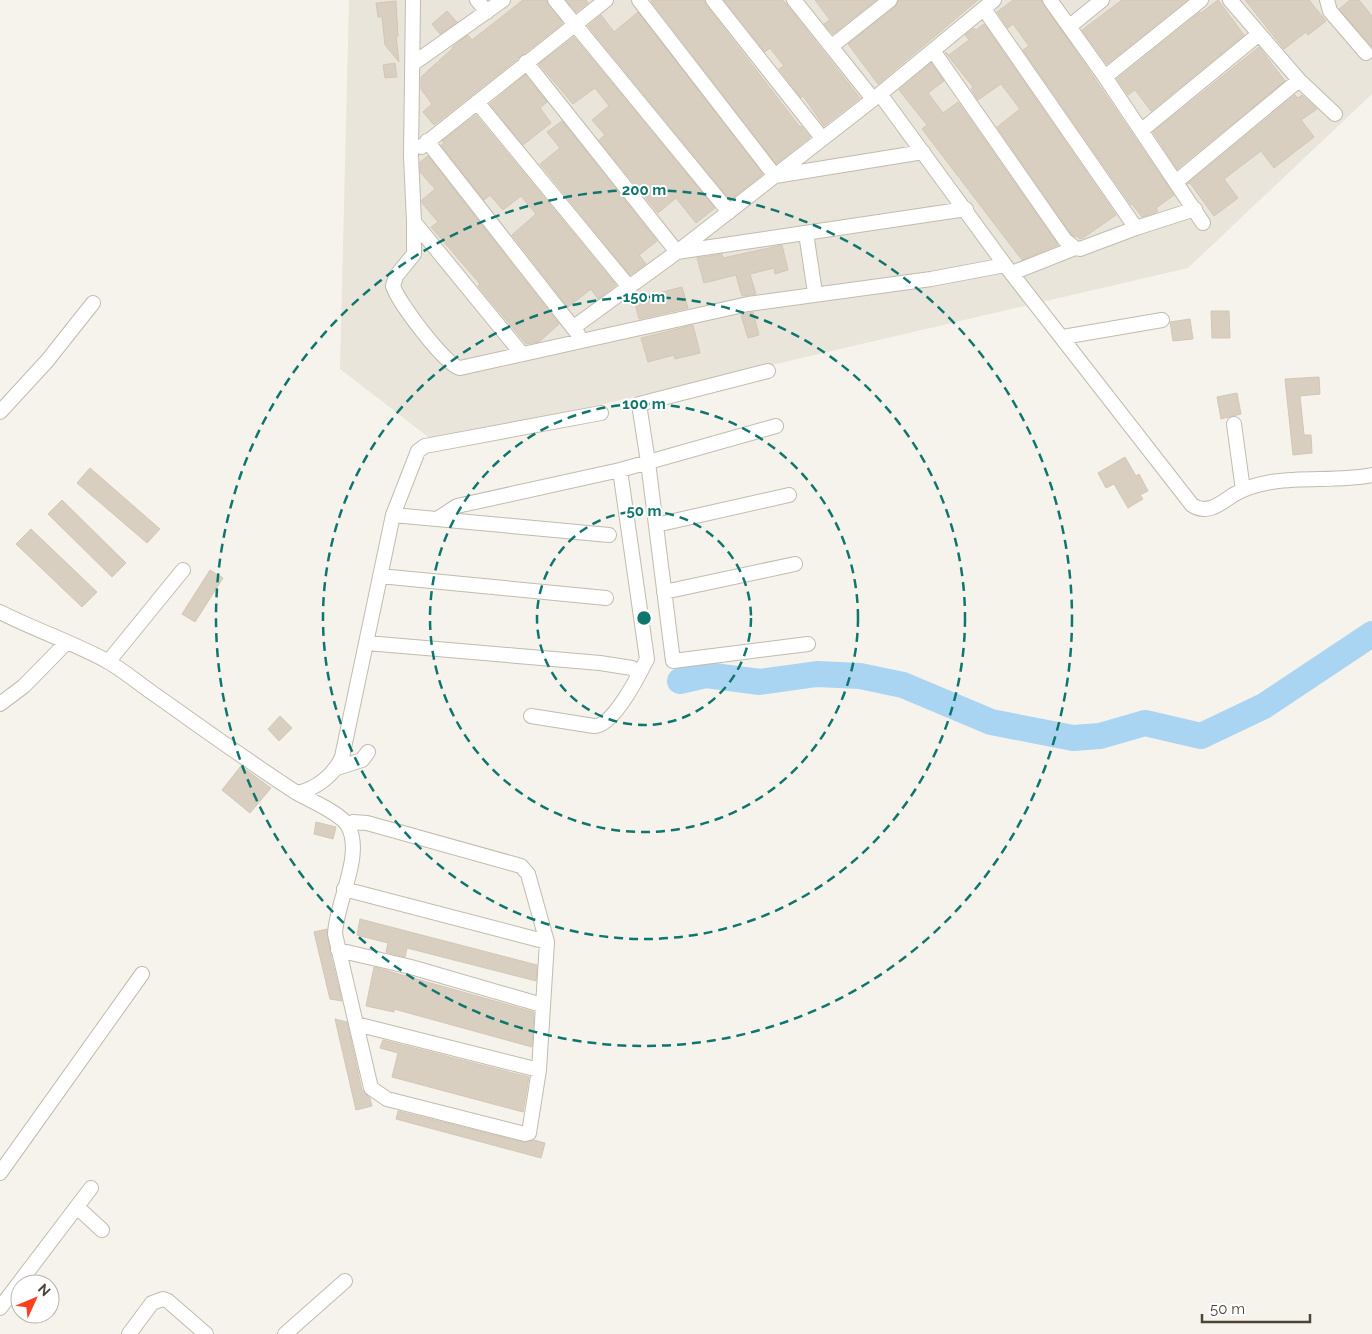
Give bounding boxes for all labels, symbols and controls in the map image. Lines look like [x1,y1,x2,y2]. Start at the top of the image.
text: 200 m [622,181,666,199]
text: 150 m [623,288,665,306]
text: 100 m [622,395,666,413]
text: 50 m [626,502,662,520]
centre of rings [635,609,653,627]
north arrow [10,1274,60,1324]
text: N [35,1281,54,1299]
scale bar [1202,1292,1310,1324]
text: 50 m [1210,1300,1245,1318]

